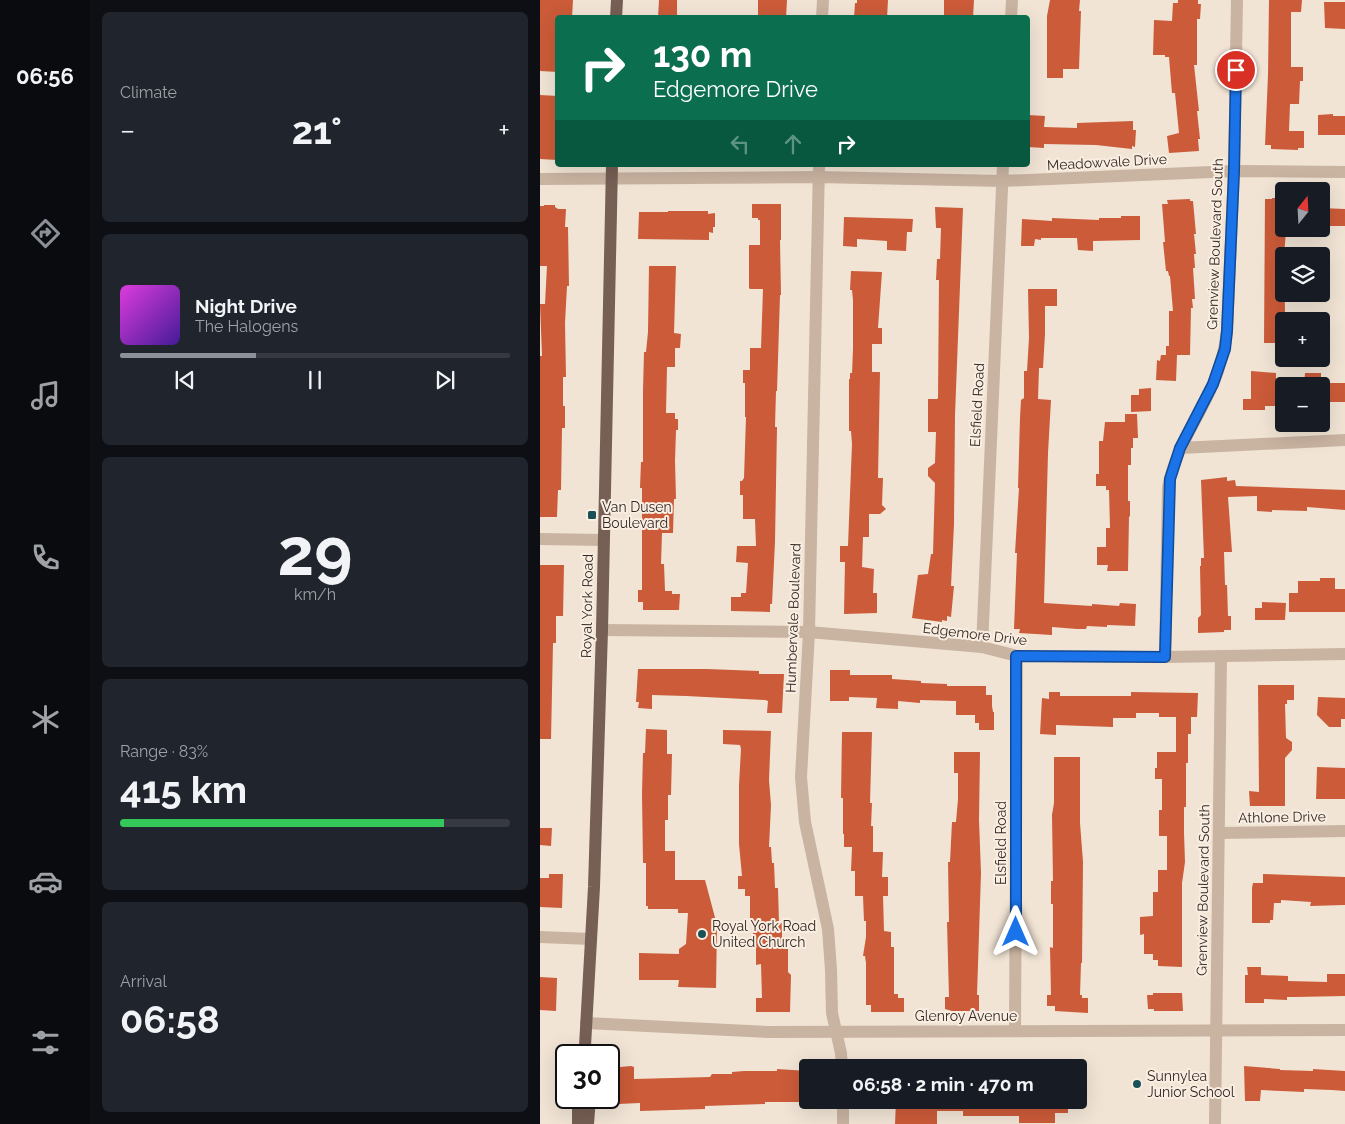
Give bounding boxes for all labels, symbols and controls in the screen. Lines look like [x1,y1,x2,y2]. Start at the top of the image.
text: 130 m [653,34,752,75]
icon: right [570,35,635,100]
pin [1215,49,1257,91]
icon: arrive [1222,56,1250,84]
text: 06:56 [16,63,74,89]
text: Edgemore Drive [653,76,818,102]
text: Climate [120,83,177,102]
text: 21° [292,108,342,153]
text: − [120,114,135,147]
text: + [498,114,510,147]
icon: left [726,130,754,158]
icon: ahead [779,130,807,158]
icon: right [832,130,860,158]
street label: Meadowvale Drive [1047,151,1167,173]
street label: Grenview Boulevard South [1204,158,1226,330]
north arrow [1275,182,1330,238]
map controls [1275,182,1330,432]
icon: directions [28,216,63,251]
button: layers [1275,247,1330,302]
text: Night Drive [195,295,297,317]
button: + [1275,312,1330,367]
text: The Halogens [195,317,298,336]
street label: Elsfield Road [967,363,987,447]
icon: previous [171,366,199,394]
icon: pause [301,366,329,394]
icon: next [431,366,459,394]
button: − [1275,377,1330,432]
icon: music [28,378,63,413]
place label: Van Dusen Boulevard [602,499,672,531]
marker: Van Dusen Boulevard [586,509,598,521]
text: 29 [278,514,352,590]
icon: phone [28,540,63,575]
street label: Humbervale Boulevard [782,543,804,693]
street label: Royal York Road [578,554,596,658]
text: km/h [294,585,336,604]
street label: Edgemore Drive [922,620,1028,648]
icon: climate [28,702,63,737]
text: Range · 83% [120,742,208,761]
text: 415 km [120,767,247,812]
street label: Elsfield Road [993,801,1009,885]
street label: Grenview Boulevard South [1194,804,1212,976]
street label: Athlone Drive [1238,808,1326,826]
icon: car [28,864,63,899]
position arrow [989,905,1041,957]
place label: Royal York Road United Church [712,918,816,950]
marker: Royal York Road United Church [696,928,708,940]
text: Arrival [120,972,167,991]
text: 06:58 [120,997,220,1042]
street label: Glenroy Avenue [915,1008,1017,1024]
icon: filters [28,1025,63,1060]
speed limit sign: 30 [555,1044,620,1109]
place label: Sunnylea Junior School [1147,1068,1235,1100]
text: 06:58 · 2 min · 470 m [852,1073,1034,1095]
marker: Sunnylea Junior School [1131,1078,1143,1090]

